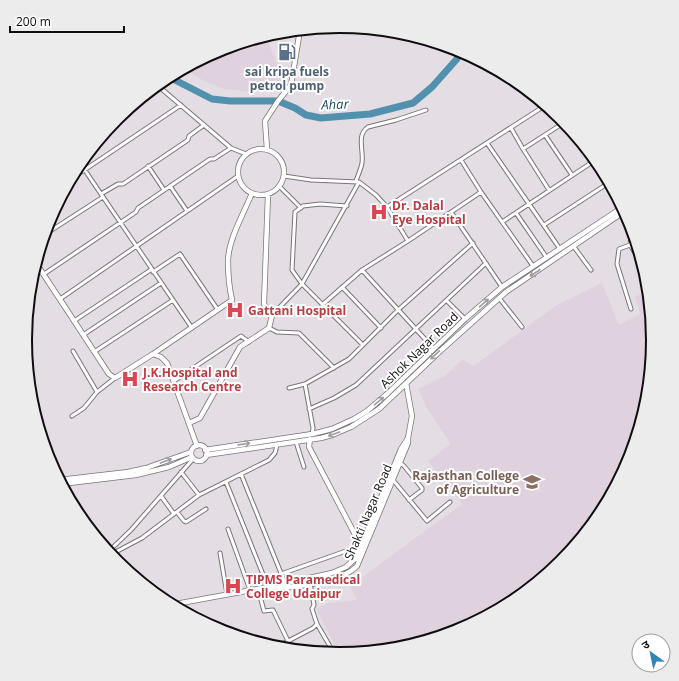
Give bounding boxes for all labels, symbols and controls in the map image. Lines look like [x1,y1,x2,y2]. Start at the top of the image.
scale bar [10,8,124,34]
text: 200 m [16,13,51,30]
fuel station icon: sai kripa fuels petrol pump [277,42,297,62]
place label: sai kripa fuels petrol pump [245,63,329,94]
water label: Ahar [320,94,350,114]
place label: Dr. Dalal Eye Hospital [392,197,466,228]
hospital icon: Dr. Dalal Eye Hospital [369,202,389,222]
one-way arrow [529,269,541,277]
one-way arrow [478,299,488,308]
hospital icon: Gattani Hospital [225,300,245,320]
place label: Gattani Hospital [248,302,346,319]
street label: Ashok Nagar Road [376,308,462,392]
one-way arrow [430,350,440,360]
place label: J.K.Hospital and Research Centre [142,364,241,395]
hospital icon: J.K.Hospital and Research Centre [120,369,140,389]
one-way arrow [373,397,384,406]
one-way arrow [328,431,340,439]
one-way arrow [237,440,250,448]
one-way arrow [159,457,172,464]
street label: Shakti Nagar Road [340,461,396,563]
place label: Rajasthan College of Agriculture [412,467,519,498]
school or university icon: Rajasthan College of Agriculture [522,472,542,492]
place label: TIPMS Paramedical College Udaipur [246,571,360,602]
hospital icon: TIPMS Paramedical College Udaipur [223,576,243,596]
north arrow [631,633,671,673]
text: उ [638,636,653,652]

